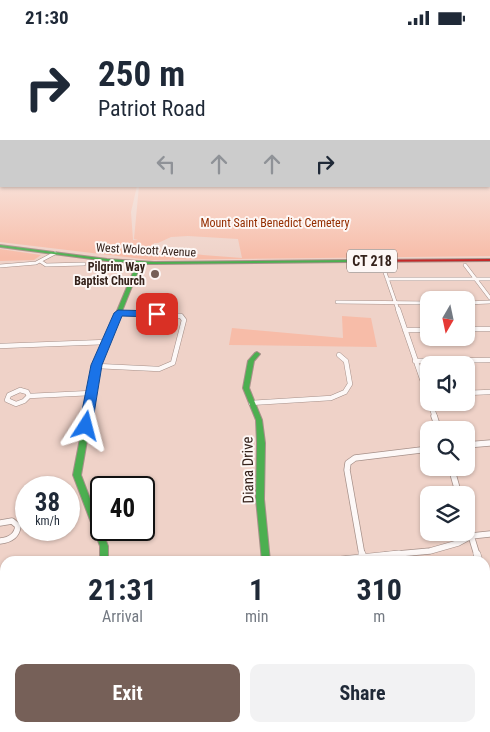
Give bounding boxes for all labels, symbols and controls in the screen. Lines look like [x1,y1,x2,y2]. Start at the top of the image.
text: 21:30 [25,6,69,29]
text: 250 m [98,54,185,95]
icon: right [15,55,80,120]
text: Patriot Road [98,96,206,121]
icon: left [152,150,180,178]
icon: ahead [205,150,233,178]
icon: ahead [258,150,286,178]
icon: right [311,150,339,178]
park label: Mount Saint Benedict Cemetery [200,216,350,230]
street label: West Wolcott Avenue [96,240,197,260]
road number: CT 218 [347,250,397,273]
place label: Pilgrim Way Baptist Church [74,260,146,288]
marker: Pilgrim Way Baptist Church [149,268,161,280]
north arrow [420,291,475,346]
map controls [420,291,475,541]
pin [136,293,178,335]
icon: arrive [143,300,171,328]
button: sound [420,356,475,411]
position arrow [59,399,111,451]
button: search [420,421,475,476]
street label: Diana Drive [238,436,258,504]
speed limit sign: 40 [90,476,155,541]
button: layers [420,486,475,541]
text: 38 [35,488,60,517]
text: km/h [35,514,60,528]
text: 21:31 [88,572,157,607]
text: 1 [249,572,264,607]
text: 310 [356,572,402,607]
text: Arrival [102,607,143,626]
text: min [245,607,268,626]
text: m [373,607,385,626]
button: Exit [15,664,240,722]
button: Share [250,664,475,722]

